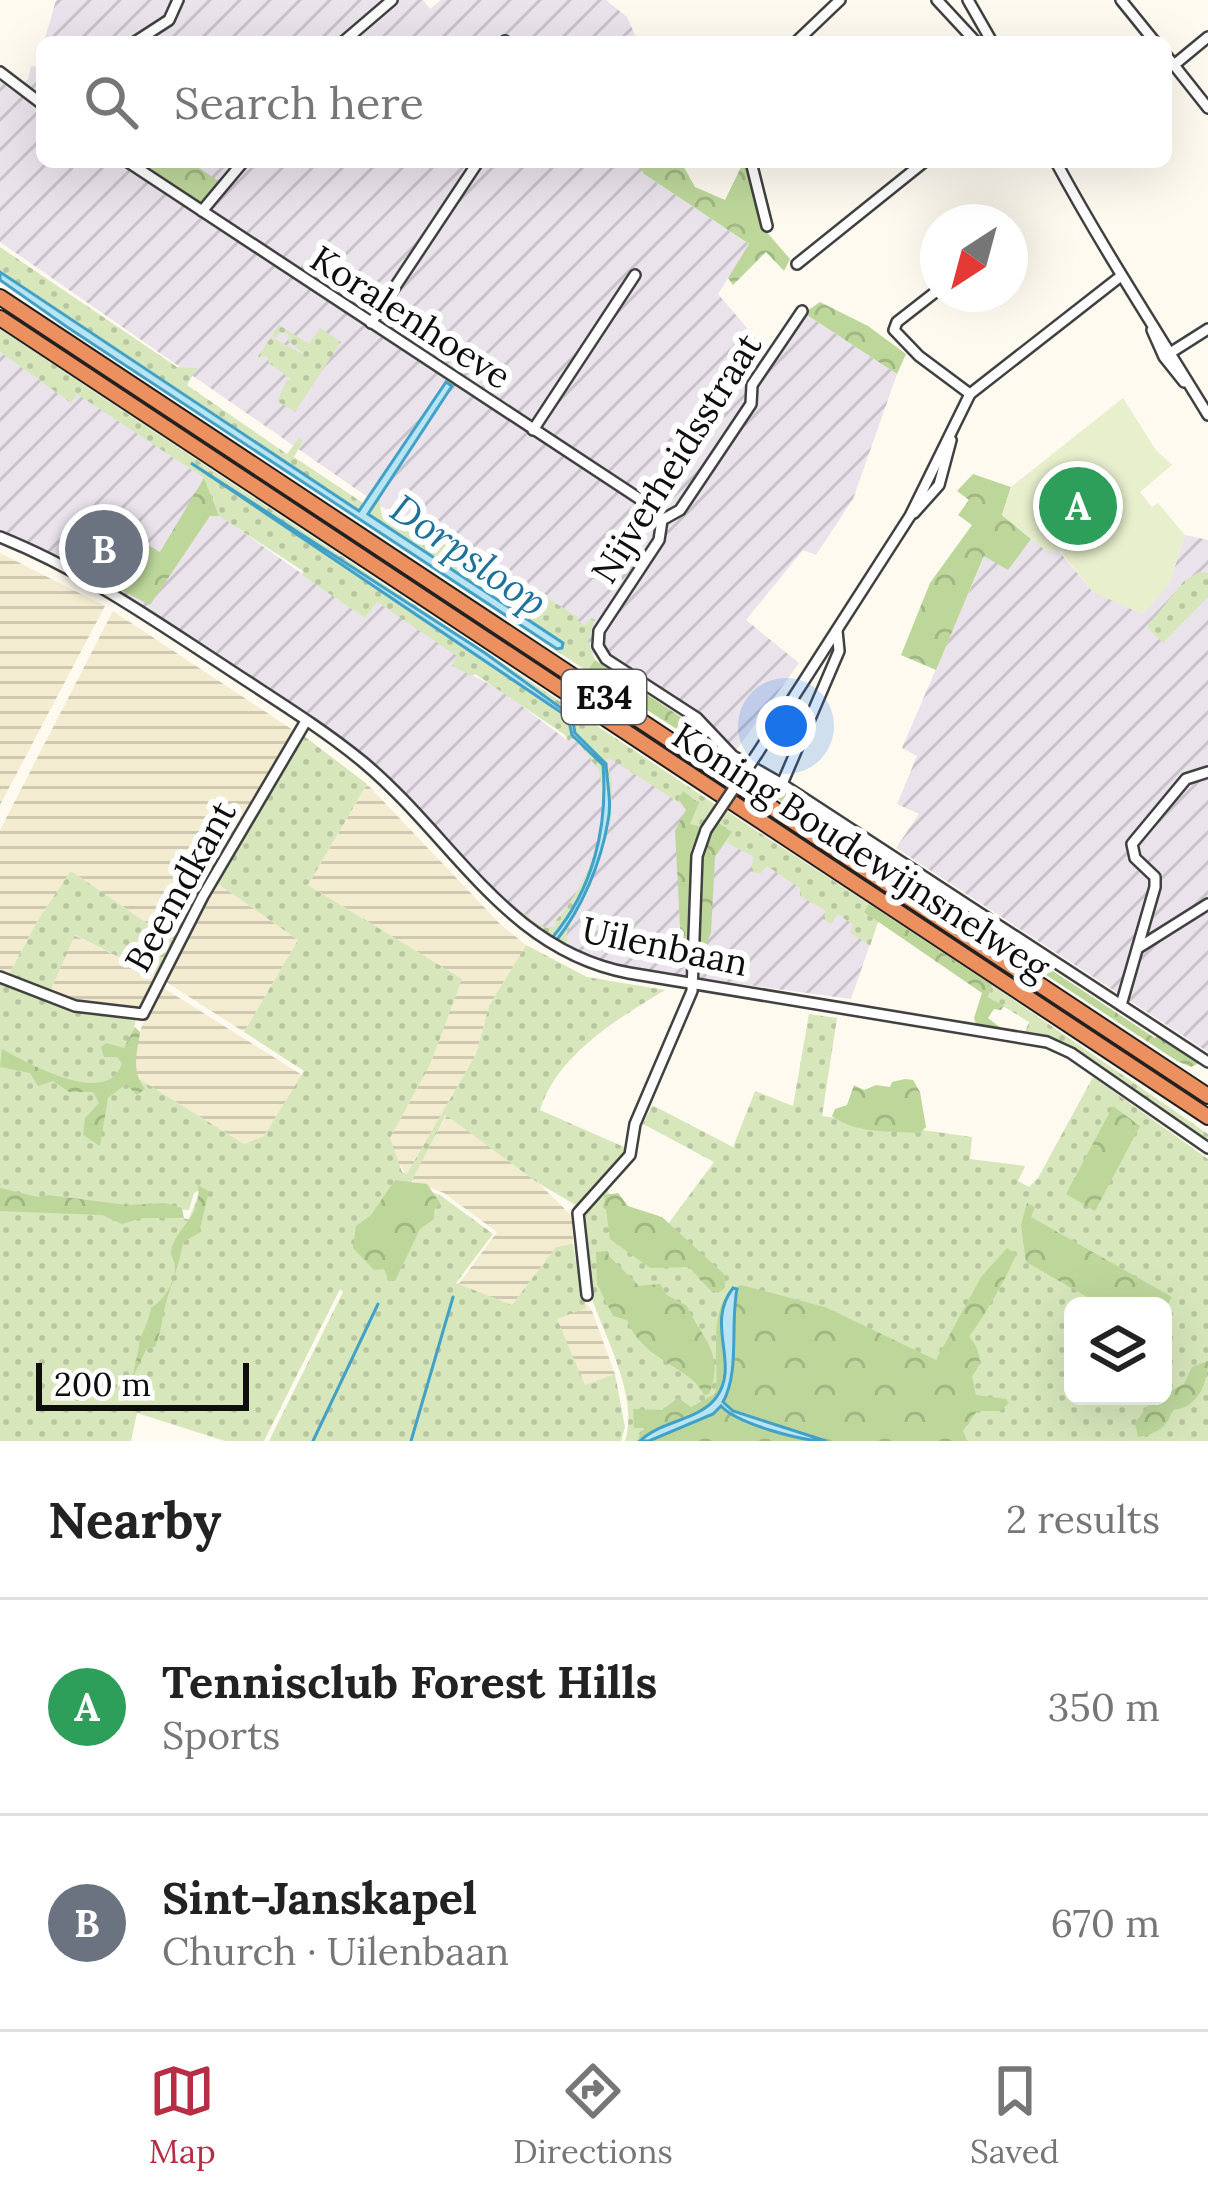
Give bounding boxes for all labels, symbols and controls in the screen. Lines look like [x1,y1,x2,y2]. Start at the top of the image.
search box [36,36,1172,168]
icon: search [78,69,144,135]
text: Search here [174,74,424,131]
north arrow [920,204,1028,312]
street label: Koralenhoeve [302,235,520,399]
street label: Nijverheidsstraat [581,324,771,591]
pin: A [1039,461,1117,551]
water label: Dorpsloop [381,483,557,627]
pin: B [65,504,143,594]
road number: E34 [562,670,646,724]
your location [756,696,816,756]
street label: Koning Boudewijnsnelweg [664,712,1059,991]
street label: Beemdkant [114,792,246,980]
street label: Uilenbaan [578,906,752,986]
map controls [1064,1297,1172,1405]
button: layers [1064,1297,1172,1405]
scale bar [36,1357,249,1410]
text: 200 m [54,1363,151,1405]
text: Nearby [48,1487,221,1552]
text: 2 results [1006,1494,1160,1544]
text: Tennisclub Forest Hills [162,1653,657,1710]
text: A [74,1682,100,1732]
text: 350 m [1048,1682,1160,1732]
text: Sports [162,1710,280,1760]
text: Sint-Janskapel [162,1869,477,1926]
text: B [74,1898,100,1948]
text: 670 m [1050,1898,1160,1948]
text: Church · Uilenbaan [162,1926,509,1976]
tab: Map [149,2058,216,2172]
tab: Directions [513,2058,673,2172]
tab: Saved [970,2058,1059,2172]

